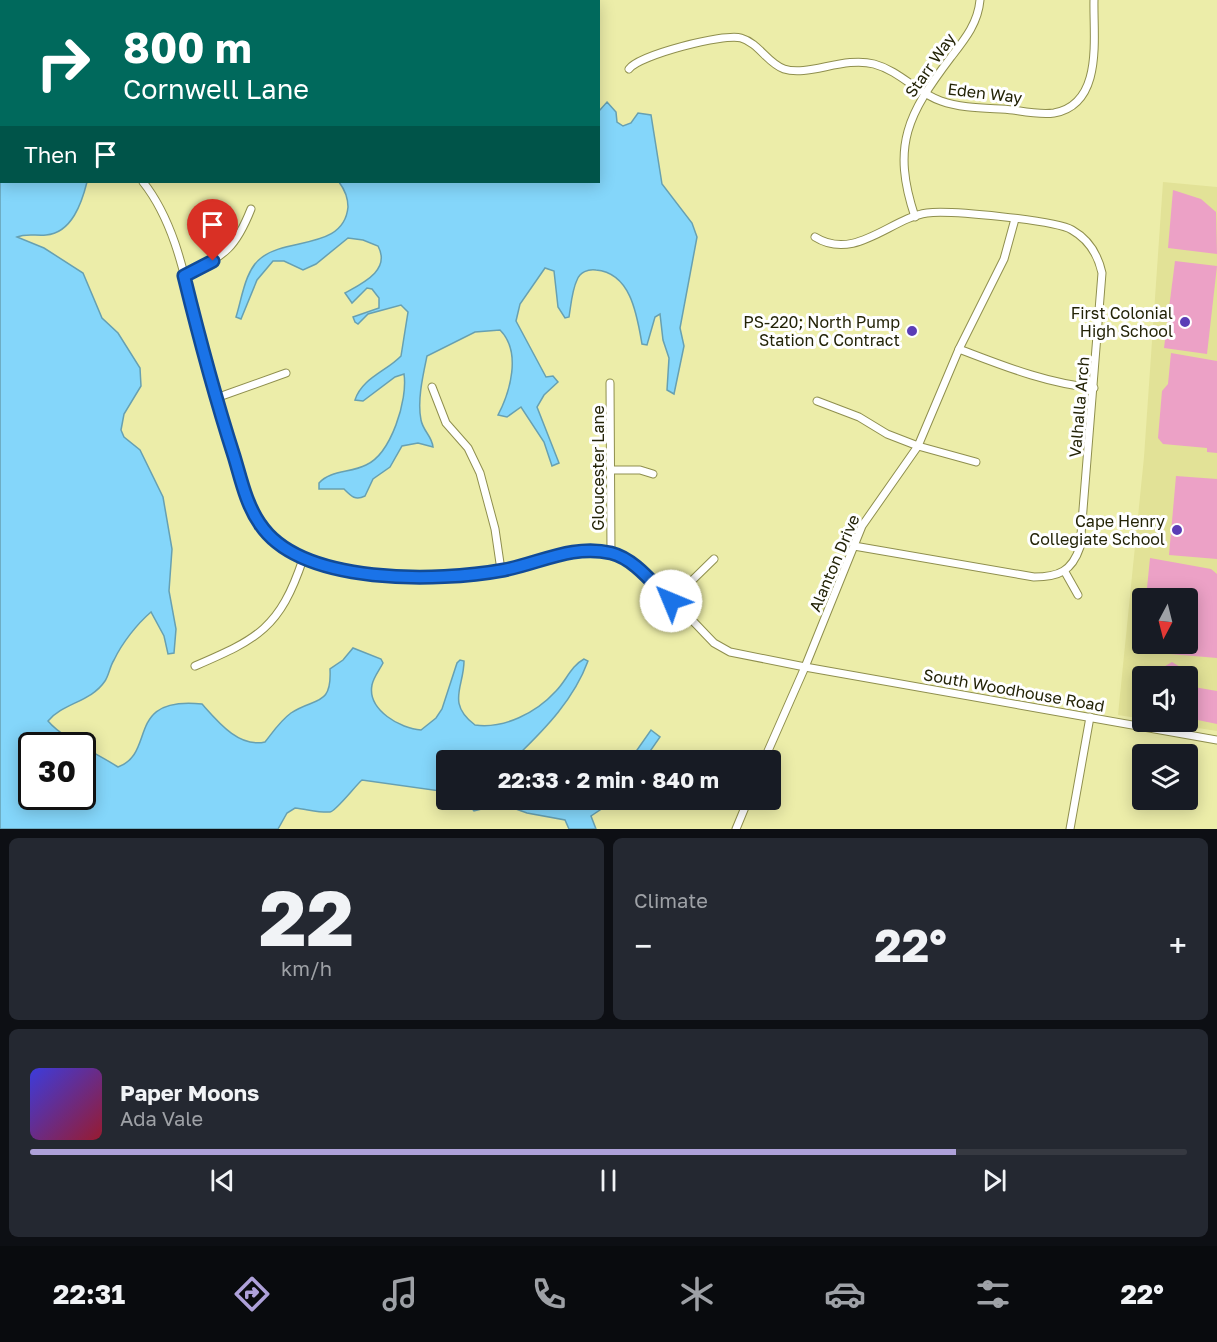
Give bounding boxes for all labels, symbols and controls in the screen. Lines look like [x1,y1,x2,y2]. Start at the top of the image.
text: 800 m [123,22,252,72]
icon: right [24,24,102,102]
street label: Starr Way [901,29,960,101]
text: Cornwell Lane [123,73,309,105]
street label: Eden Way [947,79,1023,107]
icon: arrive [89,138,122,171]
text: Then [24,141,77,168]
pin [187,199,238,261]
icon: arrive [196,208,229,241]
place label: First Colonial High School [1071,303,1173,341]
place label: PS-220; North Pump Station C Contract [743,312,900,350]
marker: First Colonial High School [1178,315,1192,329]
marker: PS-220; North Pump Station C Contract [905,324,919,338]
street label: Valhalla Arch [1065,356,1093,458]
street label: Gloucester Lane [588,405,608,531]
street label: Alanton Drive [805,511,863,615]
place label: Cape Henry Collegiate School [1029,511,1165,549]
marker: Cape Henry Collegiate School [1170,523,1184,537]
position arrow [639,569,703,633]
north arrow [1132,588,1198,654]
map controls [1132,588,1198,810]
street label: South Woodhouse Road [922,664,1106,716]
button: sound [1132,666,1198,732]
speed limit sign: 30 [18,732,96,810]
button: layers [1132,744,1198,810]
text: 22:33 · 2 min · 840 m [498,766,719,793]
text: 22 [259,870,354,963]
text: Climate [634,888,708,912]
text: 22° [874,918,947,972]
text: − [634,926,652,965]
text: + [1169,926,1187,965]
text: km/h [281,956,332,980]
text: Paper Moons [120,1079,259,1106]
text: Ada Vale [120,1106,203,1130]
icon: previous [206,1164,239,1197]
icon: pause [592,1164,625,1197]
icon: next [978,1164,1011,1197]
icon: directions [231,1273,273,1315]
icon: music [379,1273,421,1315]
icon: phone [528,1273,570,1315]
icon: climate [676,1273,718,1315]
icon: car [824,1273,866,1315]
icon: filters [972,1273,1014,1315]
text: 22:31 [53,1278,125,1310]
text: 22° [1120,1278,1164,1310]

